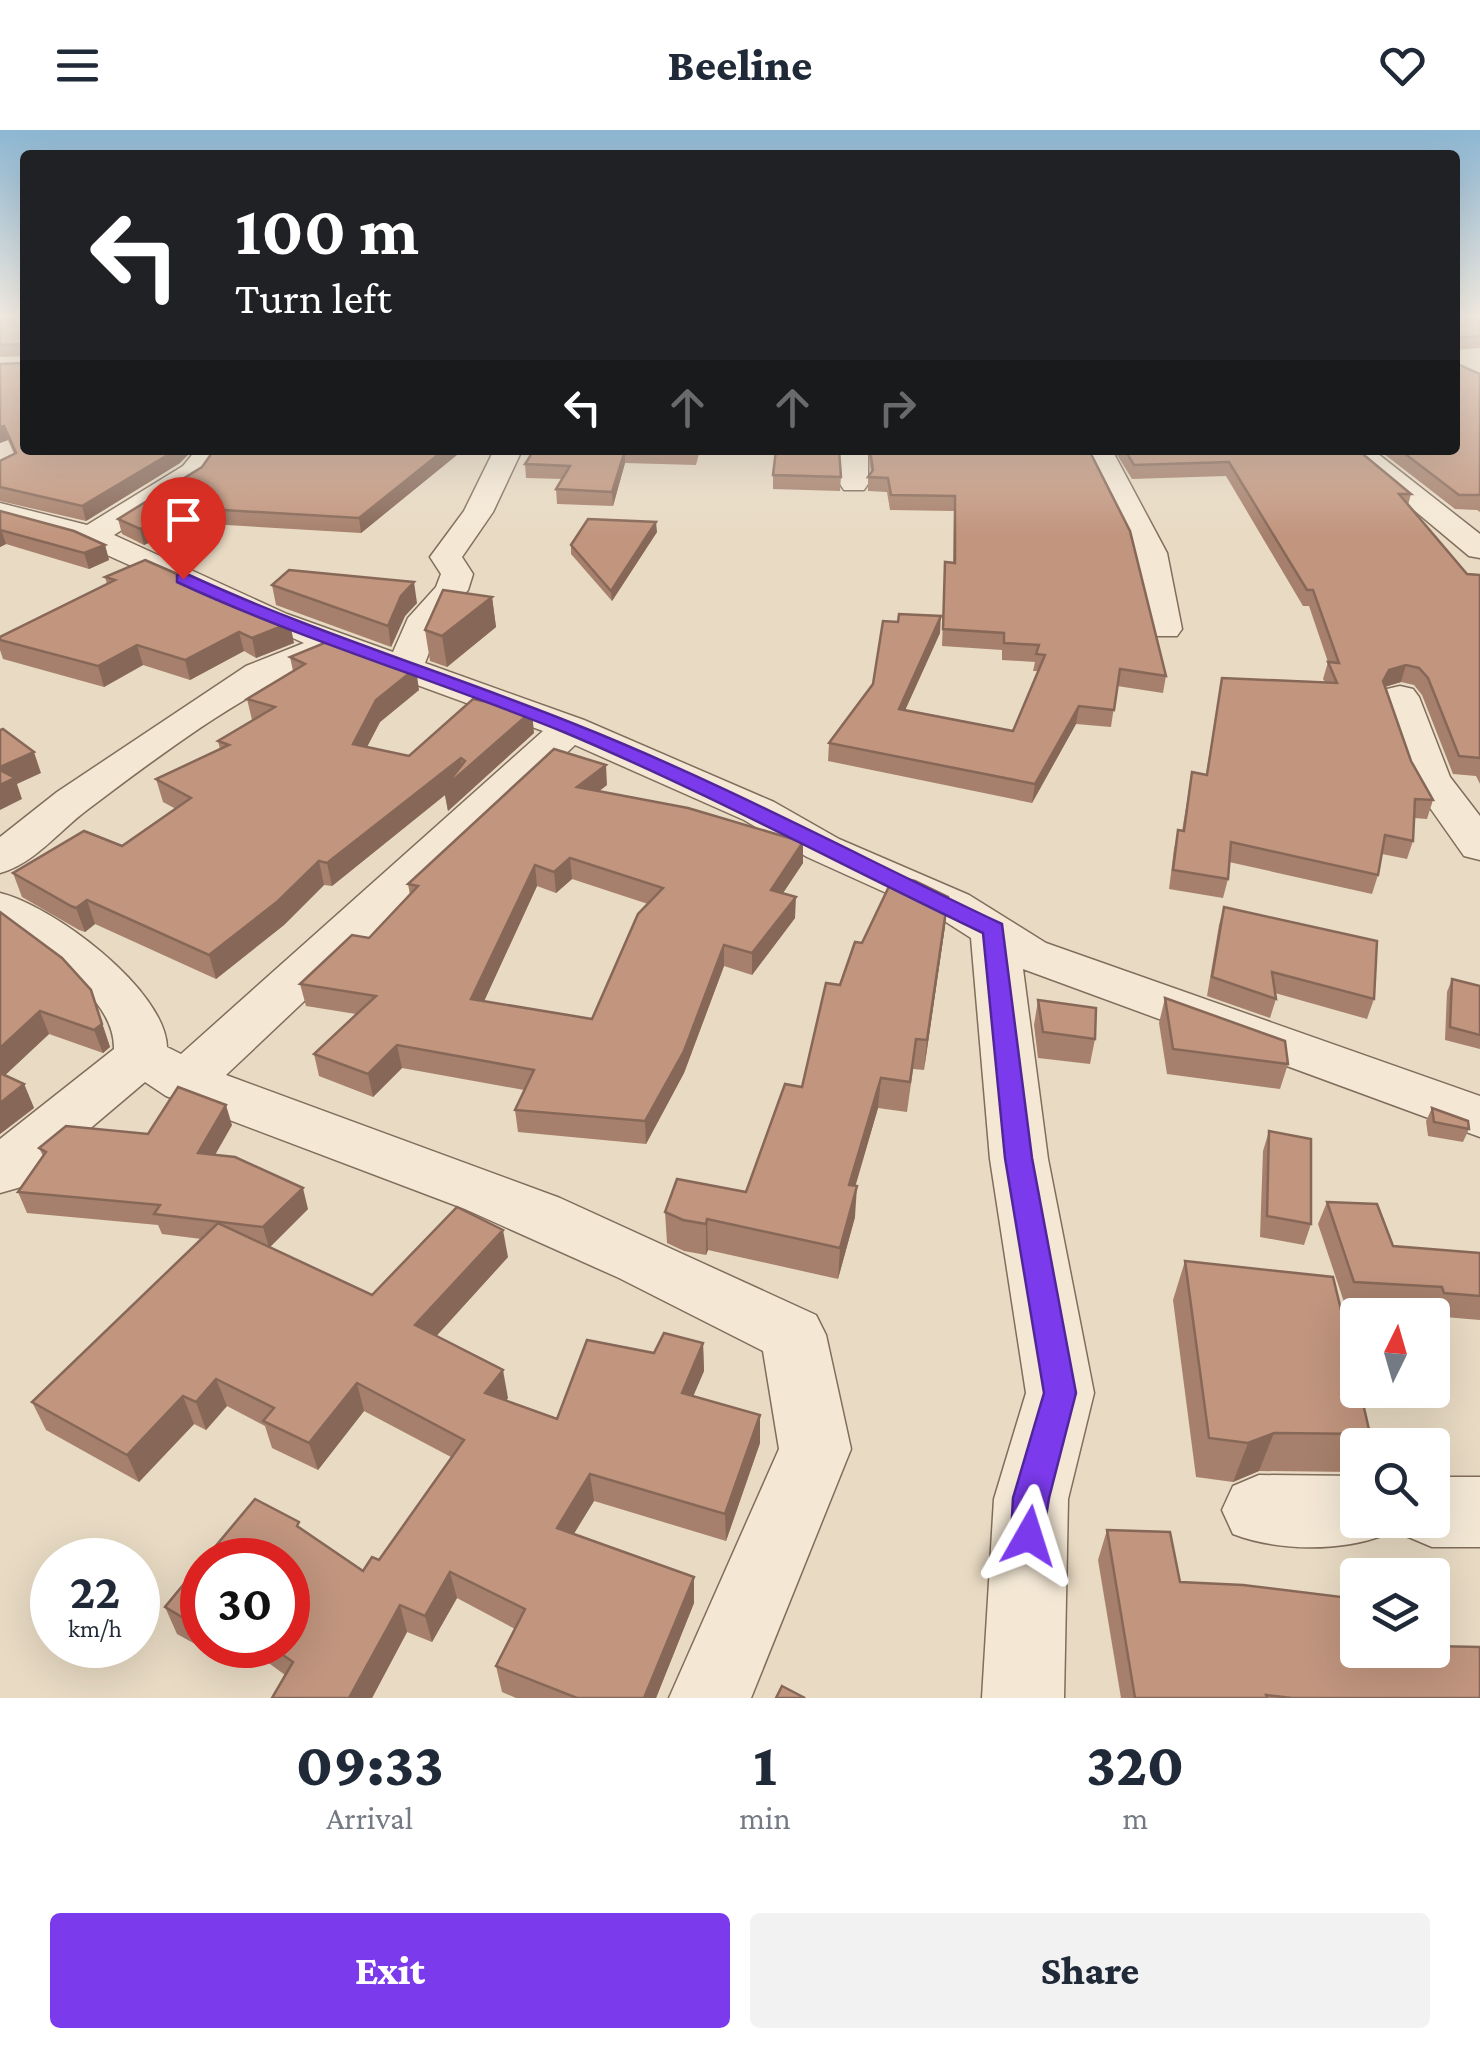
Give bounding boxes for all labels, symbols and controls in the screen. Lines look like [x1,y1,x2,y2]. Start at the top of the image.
icon: menu [50,38,105,93]
icon: heart [1375,38,1430,93]
text: Beeline [667,40,813,90]
icon: left [70,190,200,320]
text: 100 m [235,191,419,269]
text: Turn left [235,273,392,323]
icon: left [555,380,610,435]
icon: ahead [660,380,715,435]
icon: ahead [765,380,820,435]
icon: right [870,380,925,435]
pin [141,477,226,580]
icon: arrive [156,492,211,547]
north arrow [1340,1298,1450,1408]
map controls [1340,1298,1450,1668]
button: search [1340,1428,1450,1538]
position arrow [977,1484,1081,1588]
speed limit sign: 30 [180,1538,310,1668]
button: layers [1340,1558,1450,1668]
text: 22 [70,1563,120,1619]
text: km/h [68,1615,122,1642]
text: 09:33 [296,1731,444,1798]
text: 1 [753,1731,777,1798]
text: 320 [1086,1731,1184,1798]
text: Arrival [326,1800,413,1836]
text: min [739,1800,791,1836]
text: m [1122,1800,1148,1836]
button: Exit [50,1913,730,2028]
button: Share [750,1913,1430,2028]

